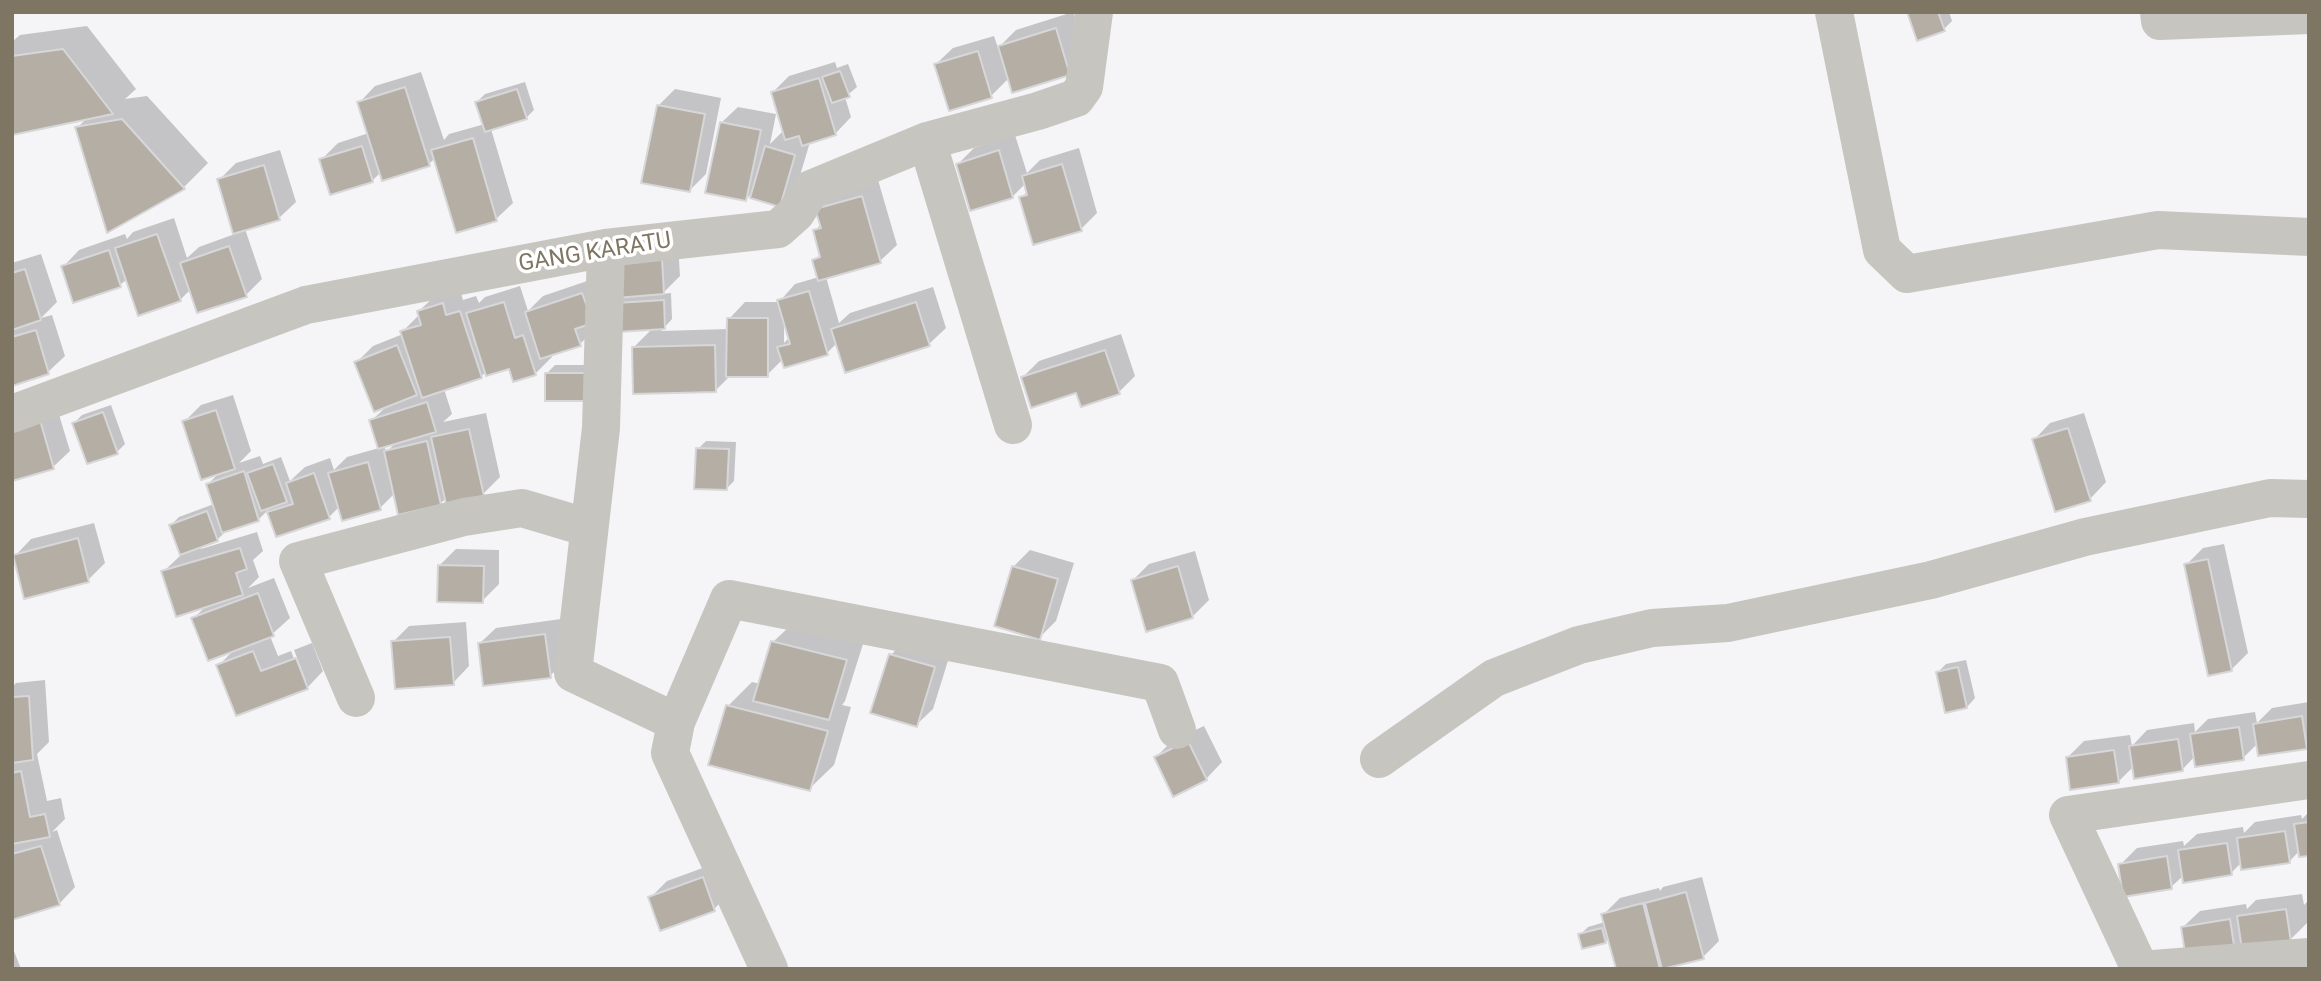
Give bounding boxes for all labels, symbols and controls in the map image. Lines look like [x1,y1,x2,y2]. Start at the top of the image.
street label: GANG KARATU [517,227,673,279]

